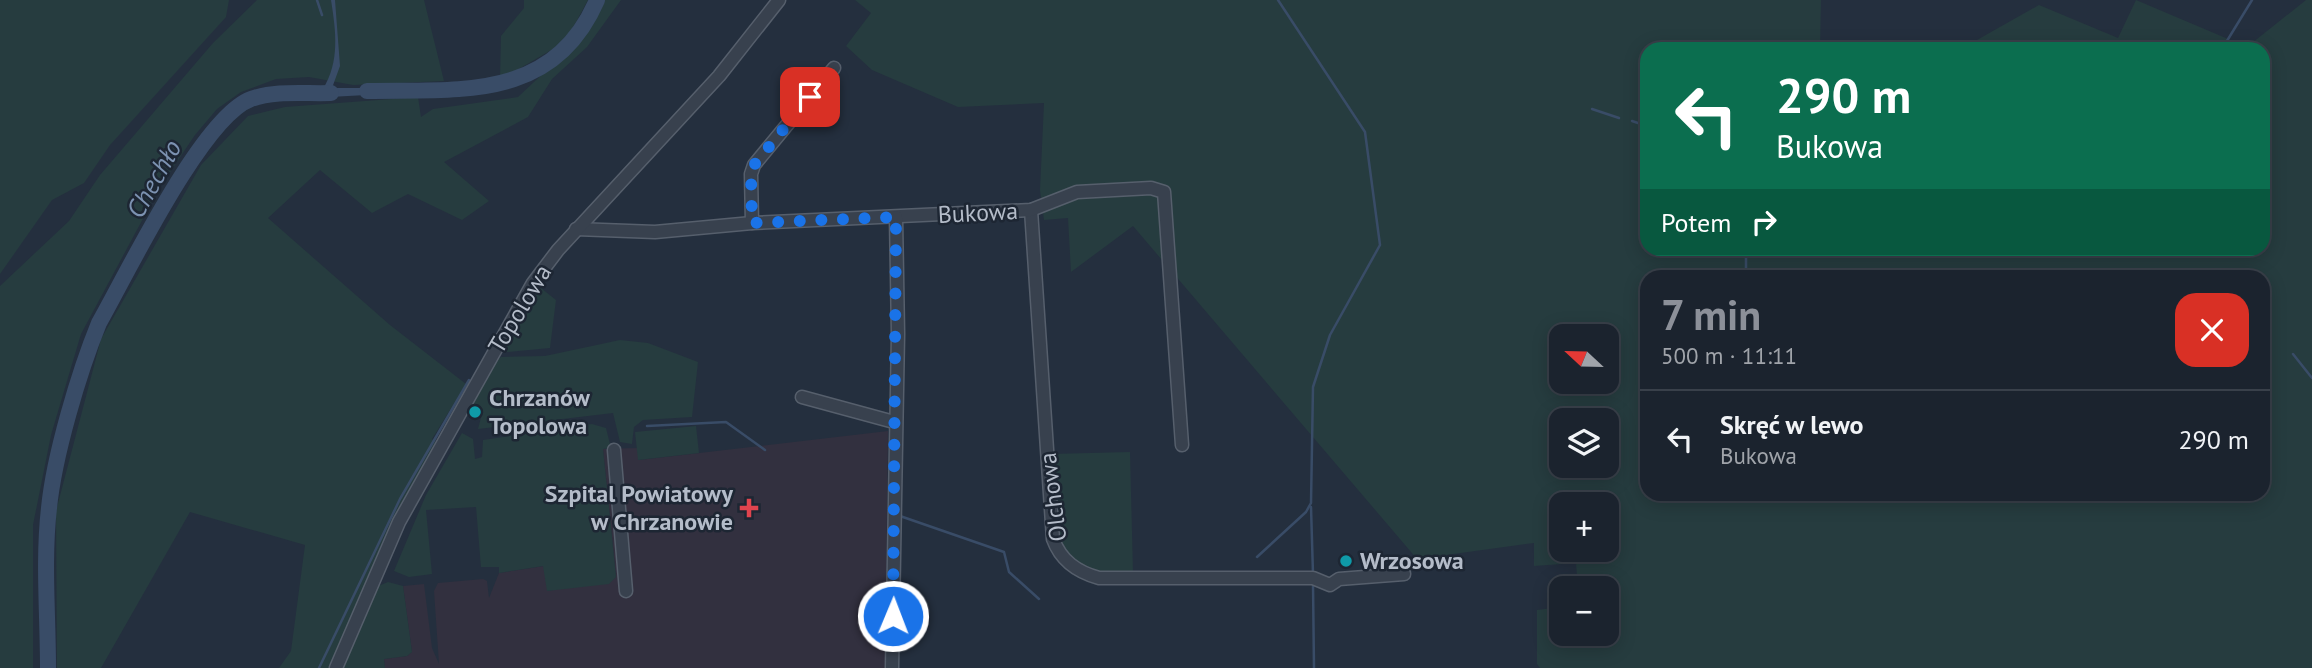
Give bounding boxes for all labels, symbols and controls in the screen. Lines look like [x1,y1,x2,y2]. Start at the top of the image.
text: 290 m [1776,63,1911,127]
pin [780,67,840,127]
icon: left [1661,70,1752,161]
icon: arrive [791,78,829,116]
text: Bukowa [1776,125,1883,167]
water label: Chechło [119,134,189,224]
street label: Bukowa [937,195,1019,230]
icon: right [1745,203,1783,241]
text: Potem [1661,206,1731,239]
street label: Topolowa [481,259,558,359]
text: 7 min [1661,287,1761,342]
button: close [2175,293,2249,367]
north arrow [1549,324,1619,394]
map controls [1549,324,1619,646]
text: 500 m · 11:11 [1661,341,1797,370]
place label: Chrzanów Topolowa [489,382,591,441]
marker: Chrzanów Topolowa [467,404,483,420]
button: layers [1549,408,1619,478]
text: Skręć w lewo [1720,408,1864,441]
icon: left [1661,420,1699,458]
text: 290 m [2178,423,2249,456]
text: Bukowa [1720,441,1797,470]
street label: Olchowa [1032,451,1073,543]
place label: Szpital Powiatowy w Chrzanowie [545,478,734,537]
button: + [1549,492,1619,562]
marker: Szpital Powiatowy w Chrzanowie [739,498,759,518]
place label: Wrzosowa [1360,545,1464,576]
marker: Wrzosowa [1338,553,1354,569]
button: − [1549,576,1619,646]
position arrow [856,579,930,653]

